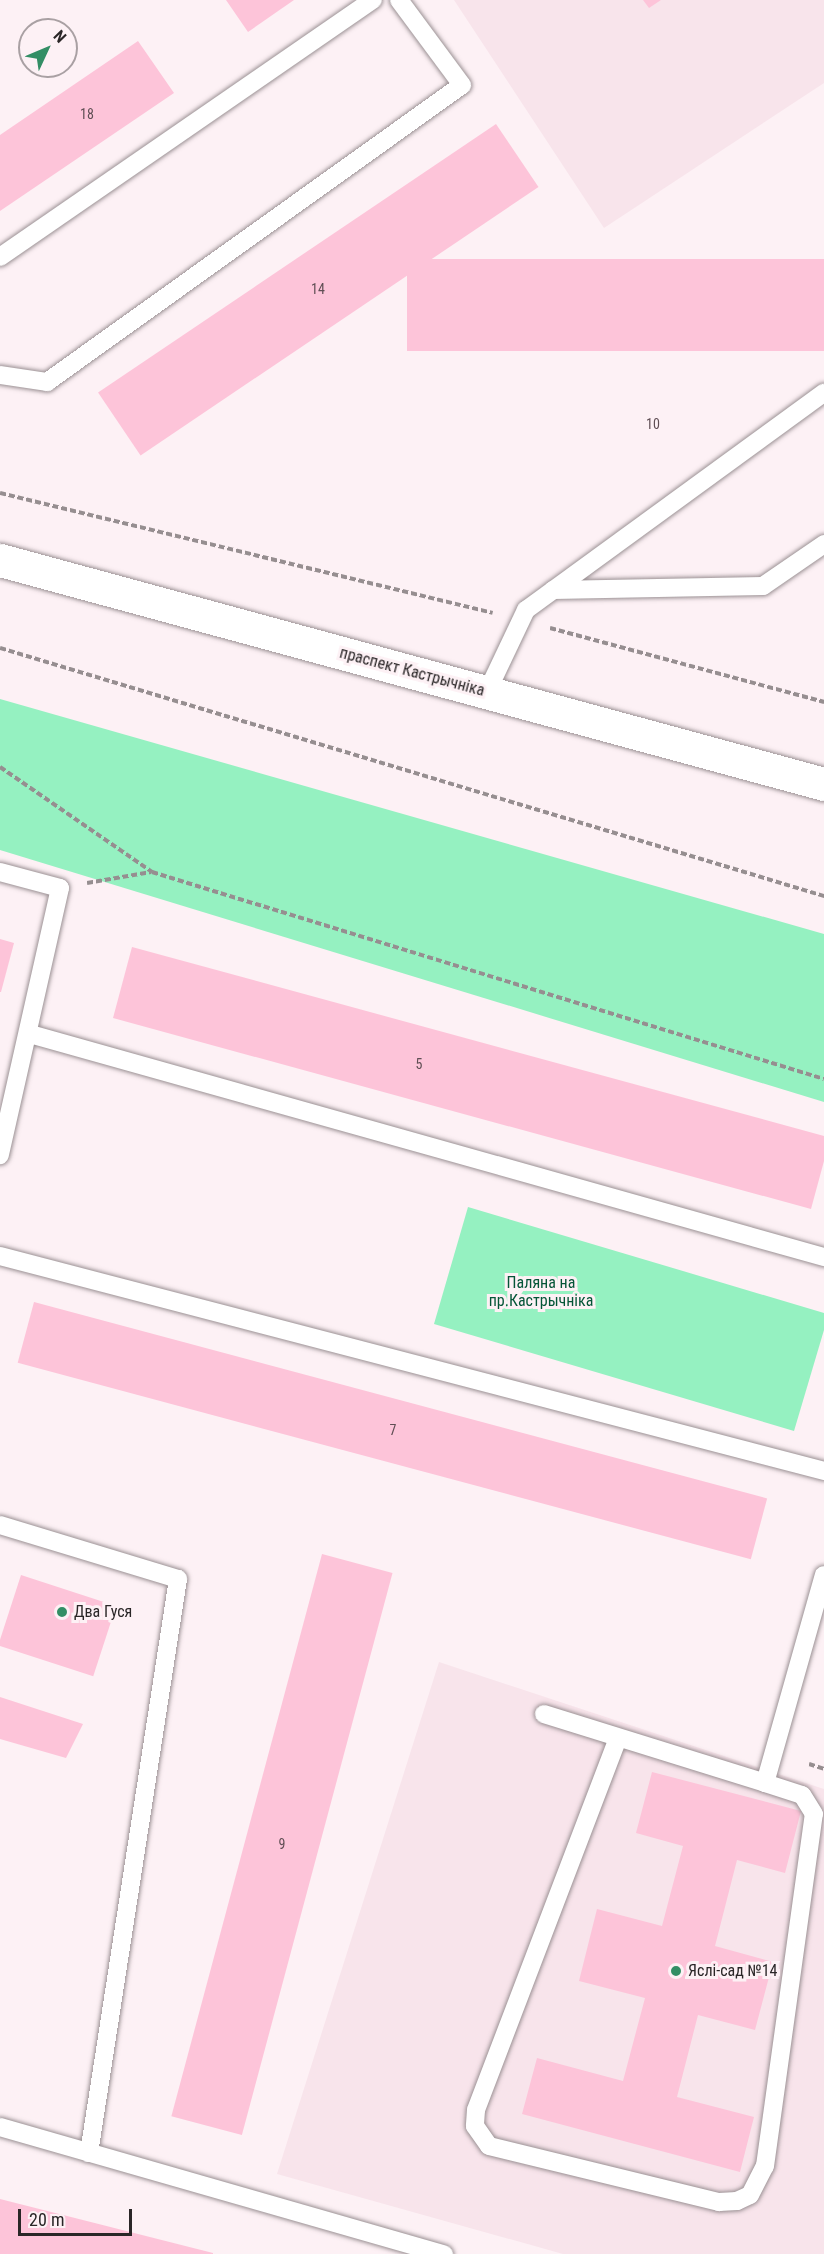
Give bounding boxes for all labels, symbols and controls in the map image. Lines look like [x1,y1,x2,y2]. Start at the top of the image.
north arrow [18,18,78,78]
text: N [50,26,70,47]
house number: 18 [80,106,94,122]
house number: 14 [311,281,325,297]
house number: 10 [646,416,660,432]
street label: праспект Кастрычніка [337,643,487,701]
house number: 5 [416,1056,422,1072]
park label: Паляна на пр.Кастрычніка [489,1273,593,1311]
house number: 7 [390,1422,396,1438]
place label: Два Гуся [74,1602,132,1622]
marker: Два Гуся [55,1605,69,1619]
house number: 9 [279,1836,285,1852]
place label: Яслі-сад №14 [688,1961,777,1981]
marker: Яслі-сад №14 [669,1964,683,1978]
scale bar [21,2197,135,2235]
text: 20 m [29,2209,64,2230]

